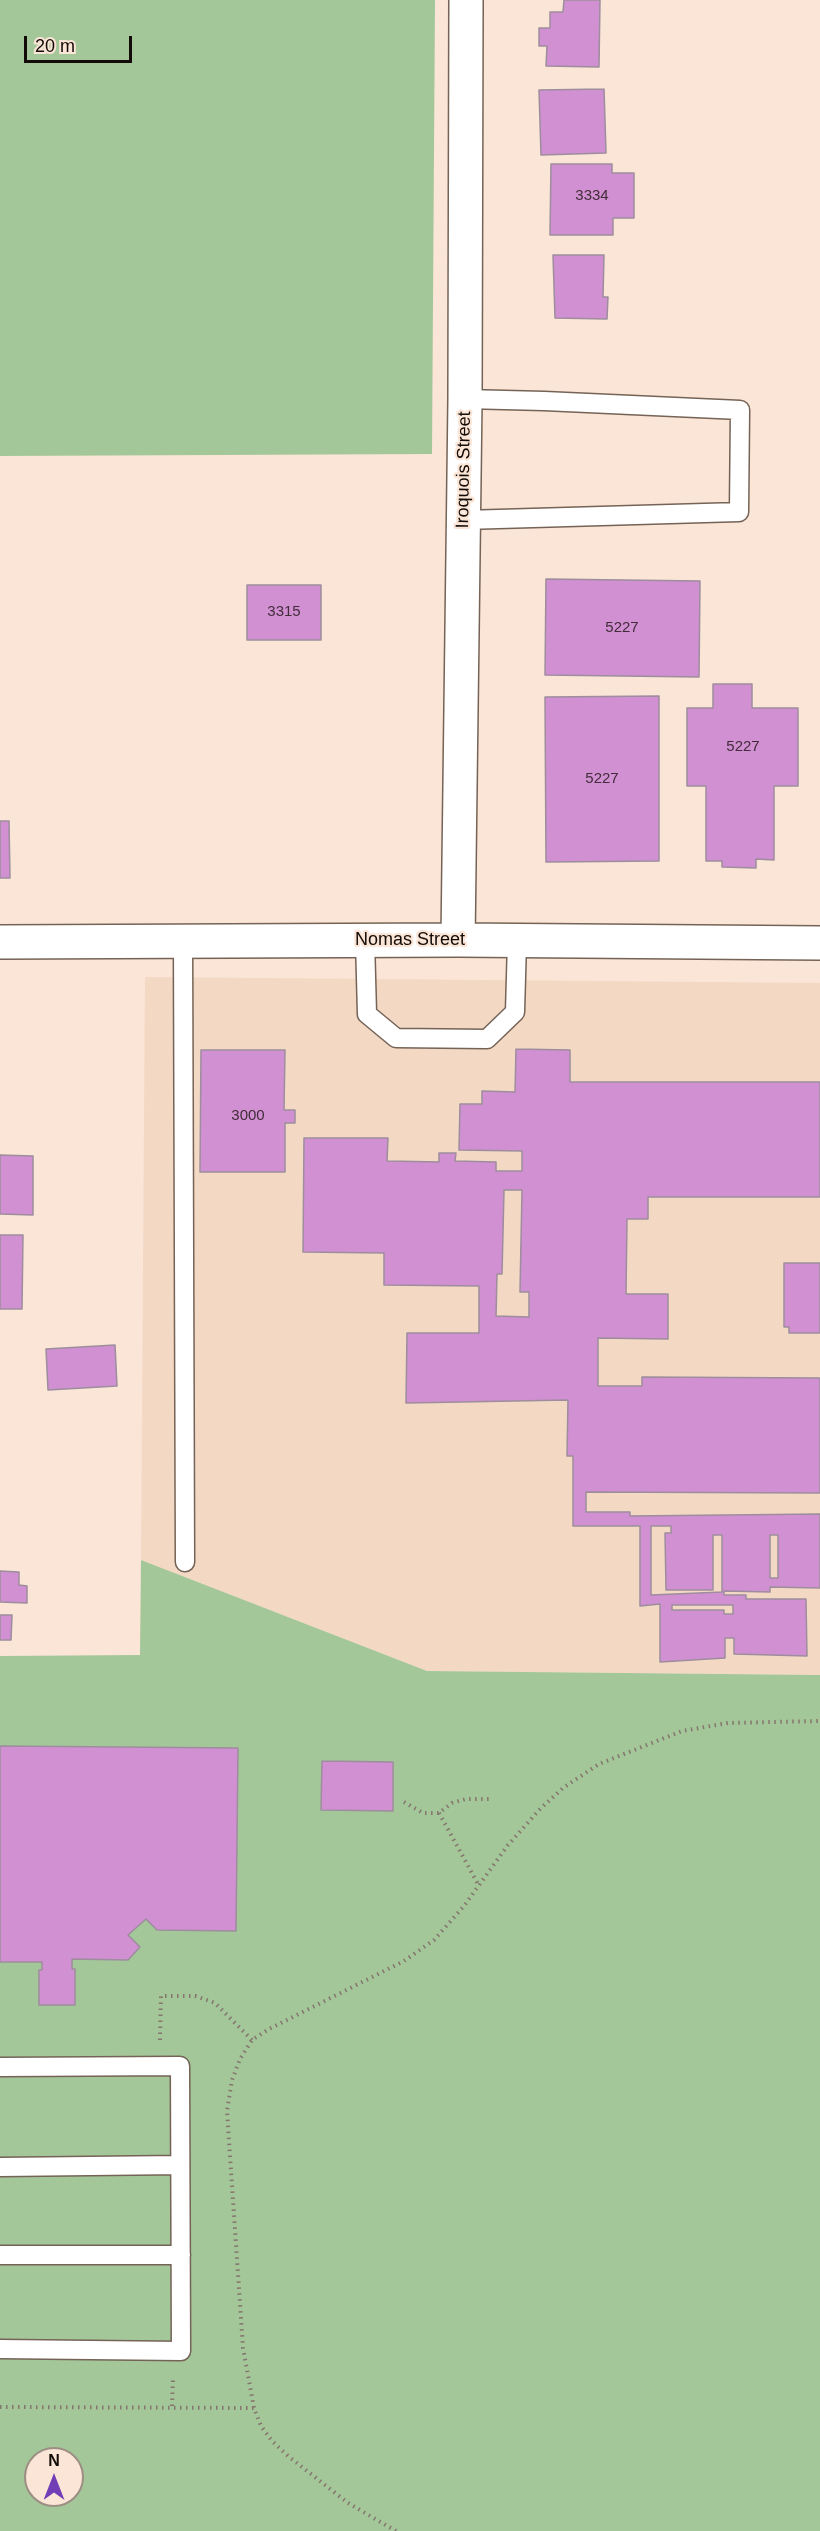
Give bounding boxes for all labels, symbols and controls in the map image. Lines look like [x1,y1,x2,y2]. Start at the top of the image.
scale bar [27,24,135,62]
text: 20 m [35,36,75,56]
house number: 3334 [575,187,609,205]
street label: Iroquois Street [452,411,476,529]
house number: 3315 [267,603,301,621]
house number: 5227 [605,619,639,637]
house number: 5227 [726,738,760,756]
house number: 5227 [585,770,619,788]
street label: Nomas Street [355,929,465,951]
house number: 3000 [231,1107,265,1125]
north arrow [24,2447,84,2507]
text: N [48,2452,60,2469]

